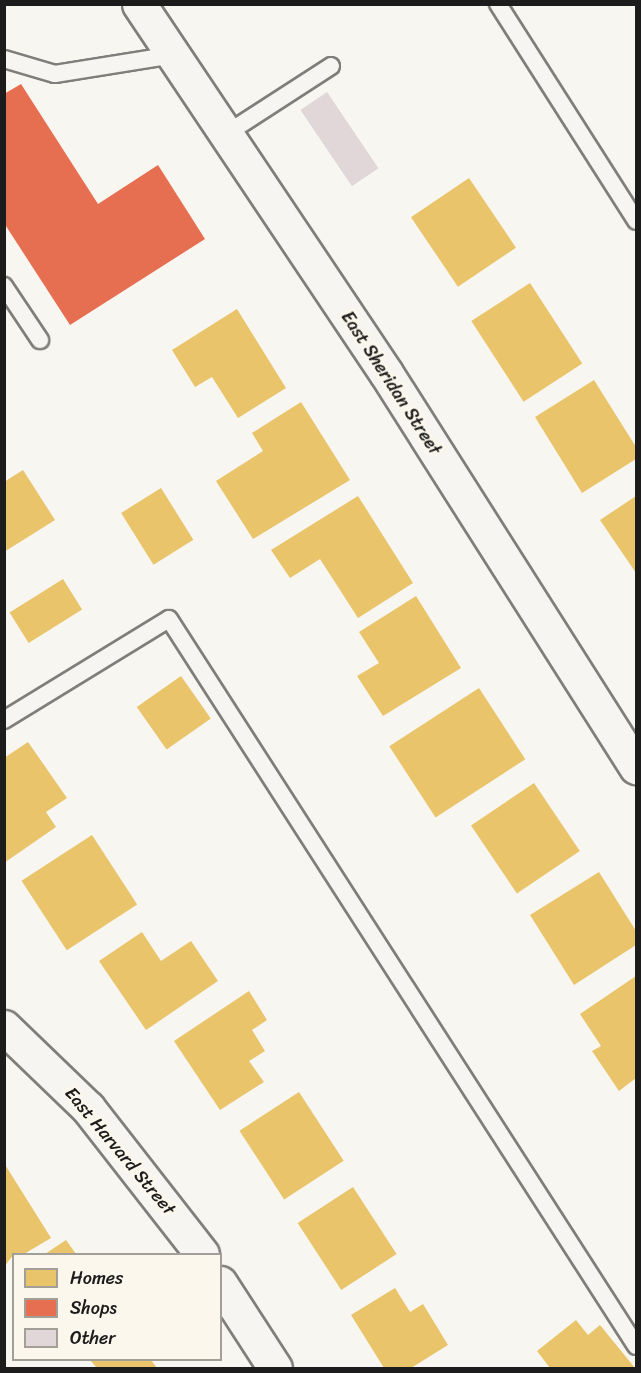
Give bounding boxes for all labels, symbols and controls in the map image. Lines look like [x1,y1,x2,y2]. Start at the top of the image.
street label: East Sheridan Street [336,307,446,459]
street label: East Harvard Street [60,1083,180,1219]
legend [12,1253,222,1361]
text: Homes [70,1262,123,1294]
text: Shops [70,1292,117,1324]
text: Other [70,1322,116,1354]

